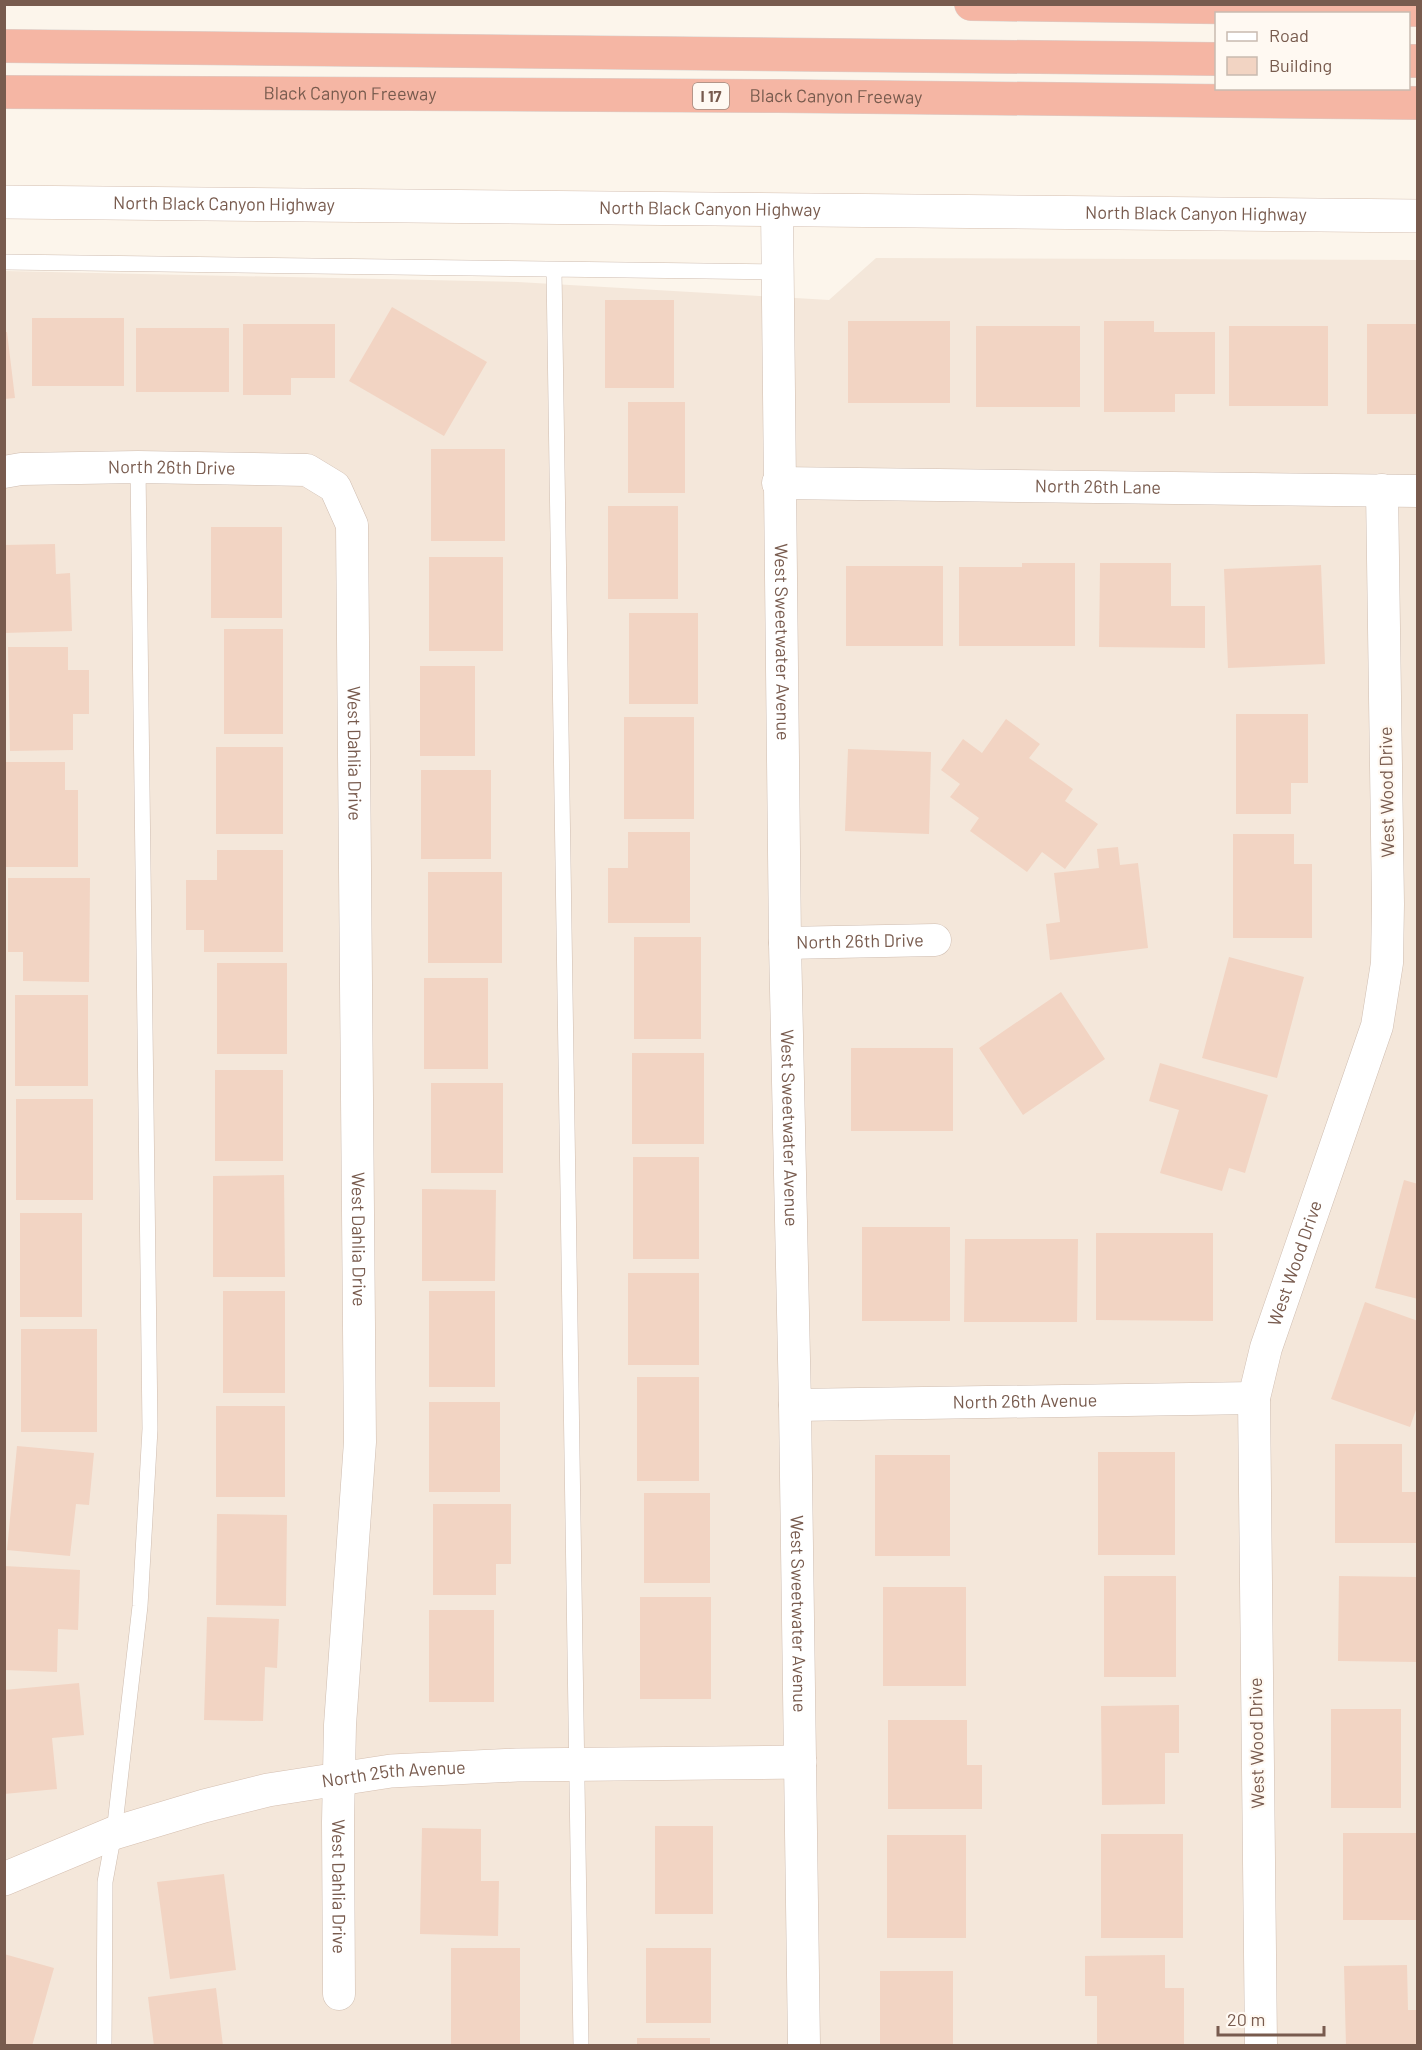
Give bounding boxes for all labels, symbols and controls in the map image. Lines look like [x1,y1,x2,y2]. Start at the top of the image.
legend [1215,12,1410,90]
text: Road [1269,24,1309,46]
text: Building [1269,54,1332,76]
street label: Black Canyon Freeway [263,81,437,104]
road number: I 17 [693,83,729,109]
street label: Black Canyon Freeway [749,84,923,108]
street label: North Black Canyon Highway [113,191,335,215]
street label: North Black Canyon Highway [599,196,821,220]
street label: North Black Canyon Highway [1085,201,1307,225]
street label: North 26th Drive [108,455,236,479]
street label: North 26th Lane [1035,474,1161,498]
street label: West Sweetwater Avenue [771,543,795,741]
street label: West Dahlia Drive [343,686,367,821]
street label: West Wood Drive [1374,726,1398,858]
street label: North 26th Drive [796,928,924,953]
street label: West Sweetwater Avenue [777,1029,803,1227]
street label: West Dahlia Drive [348,1172,371,1307]
street label: West Wood Drive [1262,1197,1326,1329]
street label: North 26th Avenue [952,1388,1097,1413]
street label: West Sweetwater Avenue [787,1515,811,1713]
street label: West Wood Drive [1244,1677,1268,1809]
street label: North 25th Avenue [320,1755,466,1792]
street label: West Dahlia Drive [328,1819,351,1954]
scale bar [1218,1999,1324,2037]
text: 20 m [1227,2008,1265,2030]

